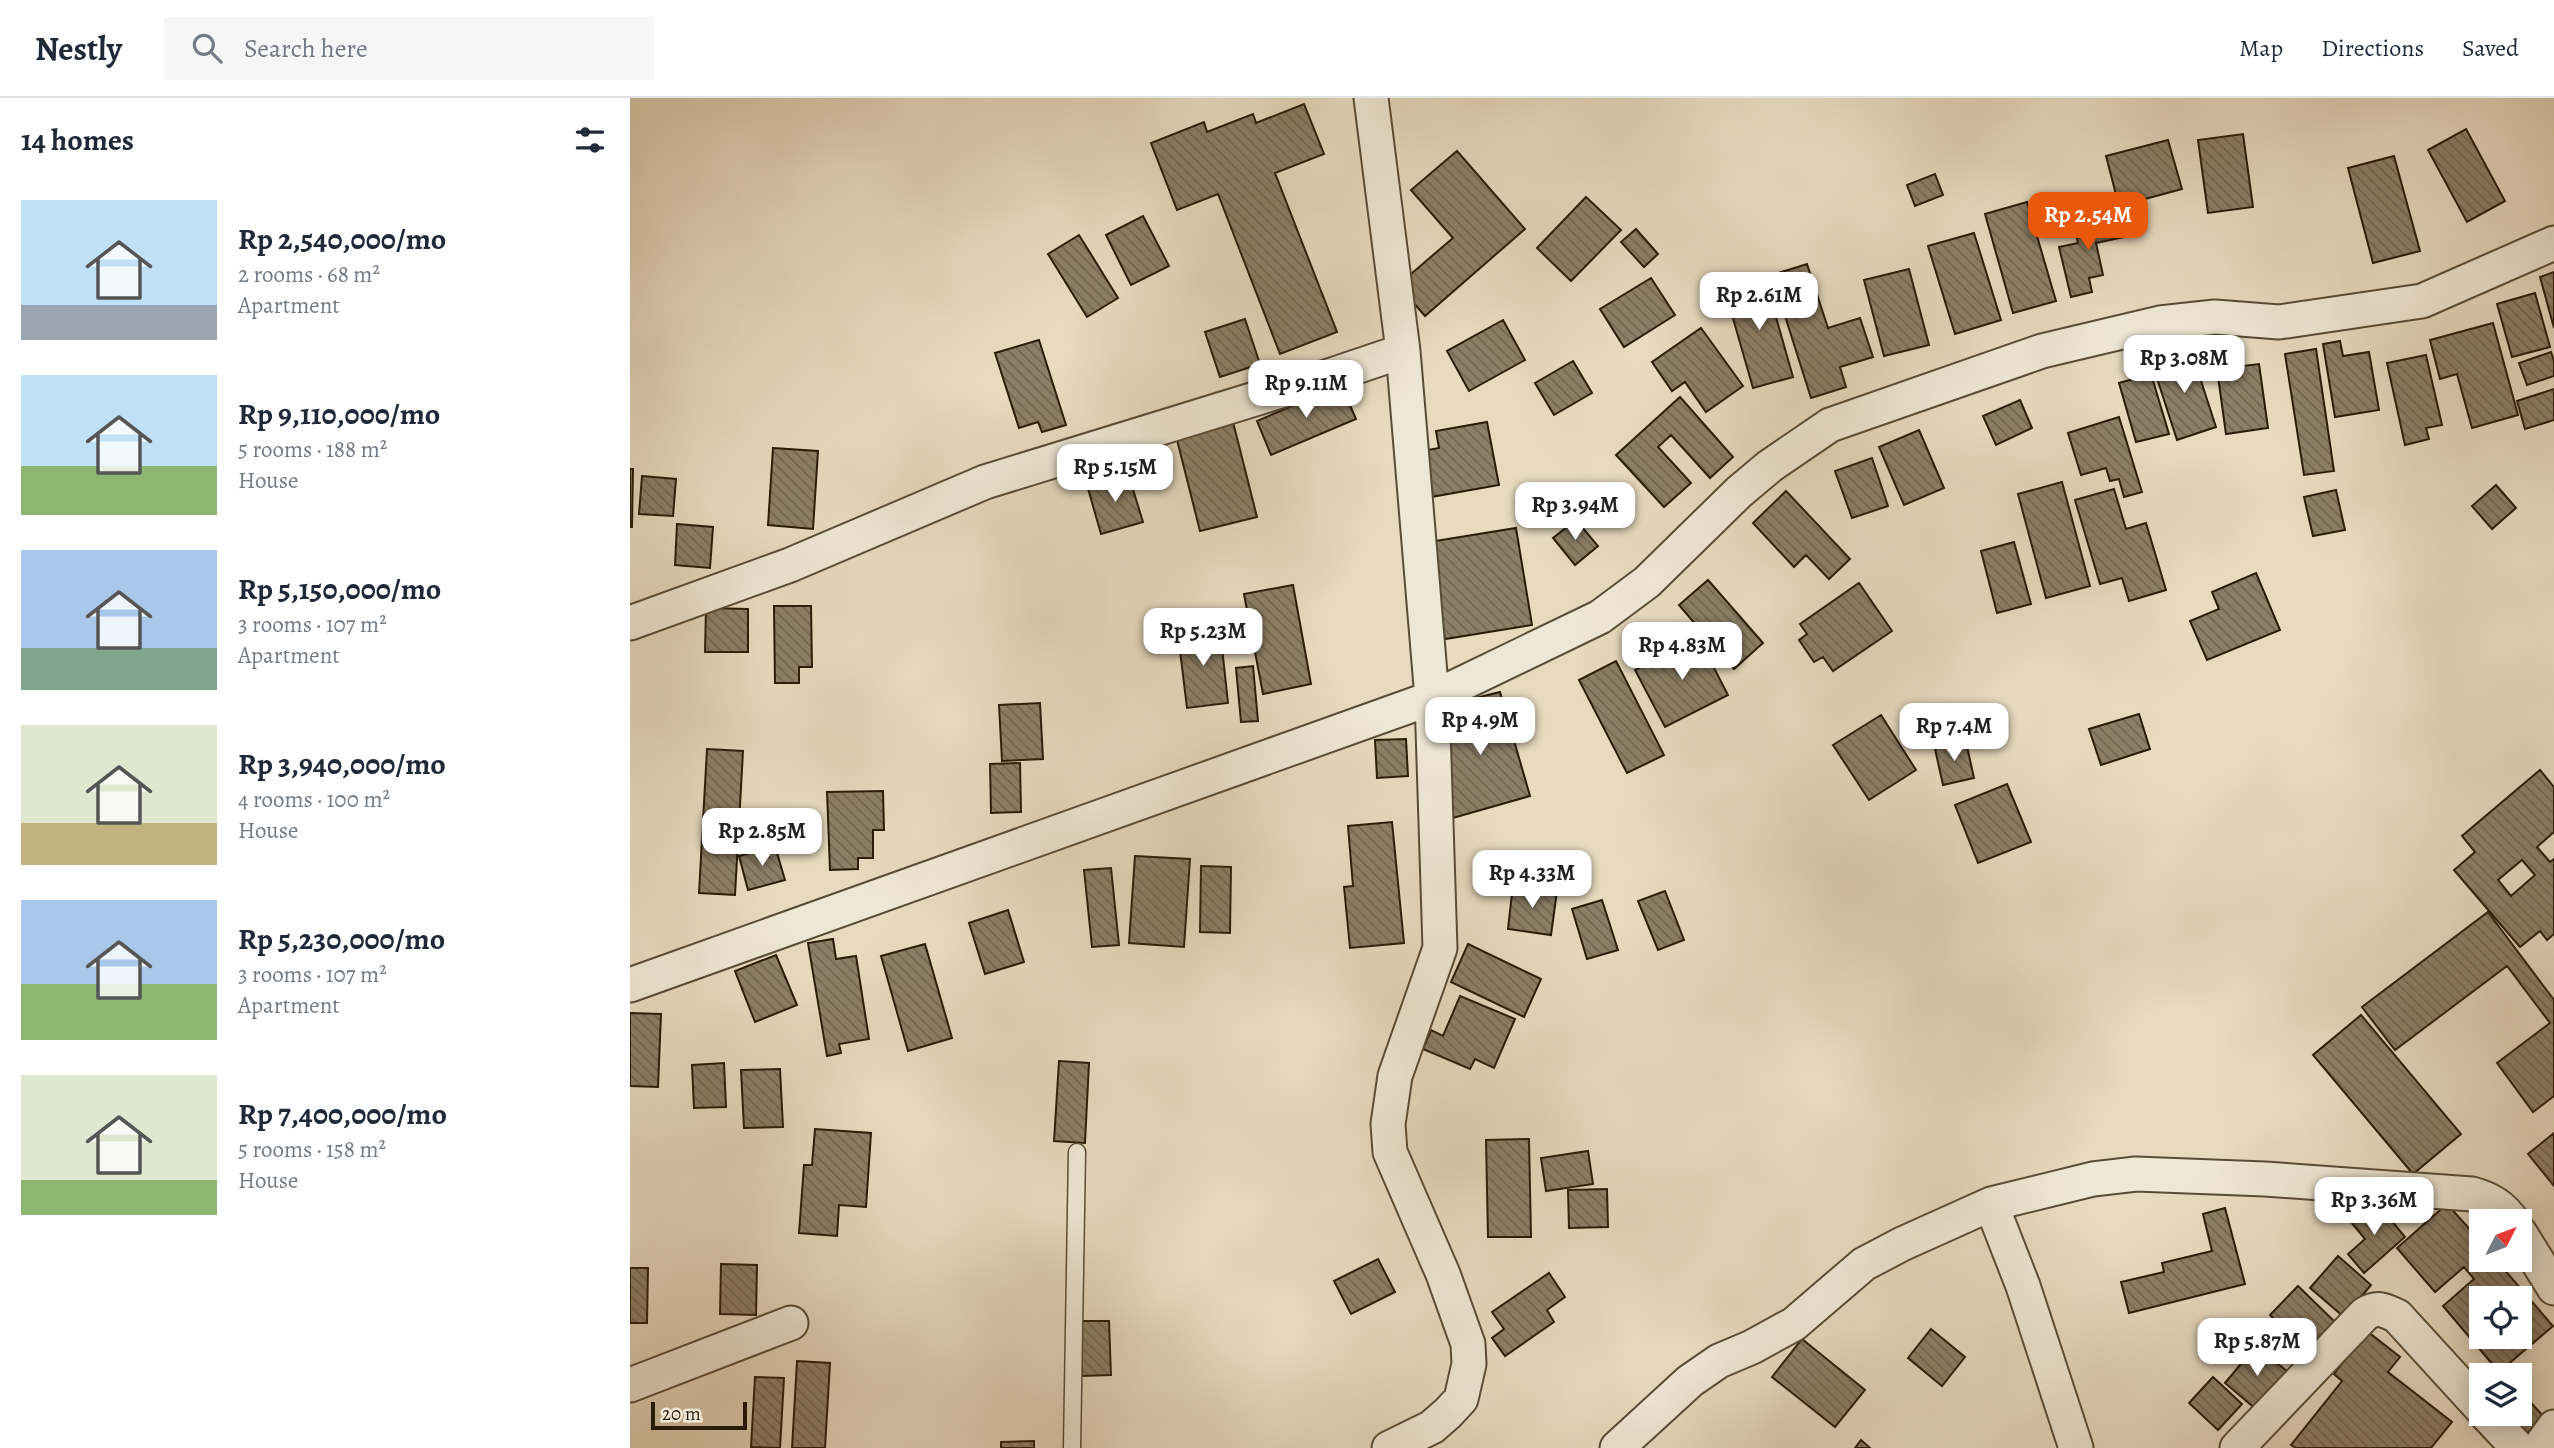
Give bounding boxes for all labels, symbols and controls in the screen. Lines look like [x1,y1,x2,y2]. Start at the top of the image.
search box [164,17,654,80]
text: Nestly [35,26,122,71]
icon: search [188,29,226,67]
text: Search here [244,31,368,66]
text: Map [2239,32,2283,64]
text: Directions [2321,32,2424,64]
text: Saved [2462,32,2519,64]
text: 14 homes [21,120,134,160]
icon: filters [571,121,609,159]
pin: Rp 2.54M [2016,192,2160,252]
text: Rp 2.54M [2044,199,2132,230]
text: Rp 2,540,000/mo [238,219,446,259]
icon: home [77,228,161,312]
text: 2 rooms · 68 m² [238,259,380,290]
pin: Rp 2.61M [1687,272,1831,332]
text: Rp 2.61M [1716,279,1802,310]
text: Apartment [238,290,340,321]
pin: Rp 3.08M [2112,336,2256,395]
text: Rp 3.08M [2140,342,2228,373]
pin: Rp 9.11M [1234,360,1378,420]
text: Rp 9.11M [1264,367,1348,398]
text: Rp 9,110,000/mo [238,394,440,434]
icon: home [77,403,161,487]
text: 5 rooms · 188 m² [238,434,387,465]
pin: Rp 5.15M [1043,444,1187,504]
text: Rp 5.15M [1073,451,1157,482]
text: House [238,465,298,496]
pin: Rp 3.94M [1503,482,1647,542]
text: Rp 3.94M [1531,489,1619,520]
text: Rp 5,150,000/mo [238,569,441,609]
icon: home [77,578,161,662]
pin: Rp 5.23M [1131,608,1275,668]
text: 3 rooms · 107 m² [238,609,387,640]
text: Rp 5.23M [1159,615,1247,646]
pin: Rp 4.83M [1610,622,1754,682]
text: Rp 4.83M [1638,629,1726,660]
text: Apartment [238,640,340,671]
pin: Rp 4.9M [1415,698,1545,757]
text: Rp 4.9M [1441,704,1519,735]
pin: Rp 7.4M [1889,704,2019,763]
text: Rp 7.4M [1916,710,1992,741]
text: Rp 3,940,000/mo [238,744,446,784]
icon: home [77,753,161,837]
text: 4 rooms · 100 m² [238,784,390,815]
pin: Rp 2.85M [690,808,834,868]
text: House [238,815,298,846]
text: Rp 2.85M [718,815,806,846]
pin: Rp 4.33M [1460,850,1604,910]
text: Rp 4.33M [1489,857,1575,888]
text: Rp 5,230,000/mo [238,919,445,959]
icon: home [77,928,161,1012]
text: 3 rooms · 107 m² [238,959,387,990]
text: Apartment [238,990,340,1021]
text: Rp 7,400,000/mo [238,1094,447,1134]
icon: home [77,1103,161,1187]
text: 5 rooms · 158 m² [238,1134,386,1165]
text: House [238,1165,298,1196]
pin: Rp 3.36M [2302,1178,2446,1237]
text: Rp 3.36M [2331,1184,2417,1215]
north arrow [2469,1209,2532,1272]
map controls [2469,1209,2532,1426]
button: locate [2469,1286,2532,1349]
pin: Rp 5.87M [2185,1318,2329,1378]
text: Rp 5.87M [2214,1325,2301,1356]
button: layers [2469,1363,2532,1426]
scale bar [651,1399,747,1431]
text: 20 m [662,1401,701,1427]

